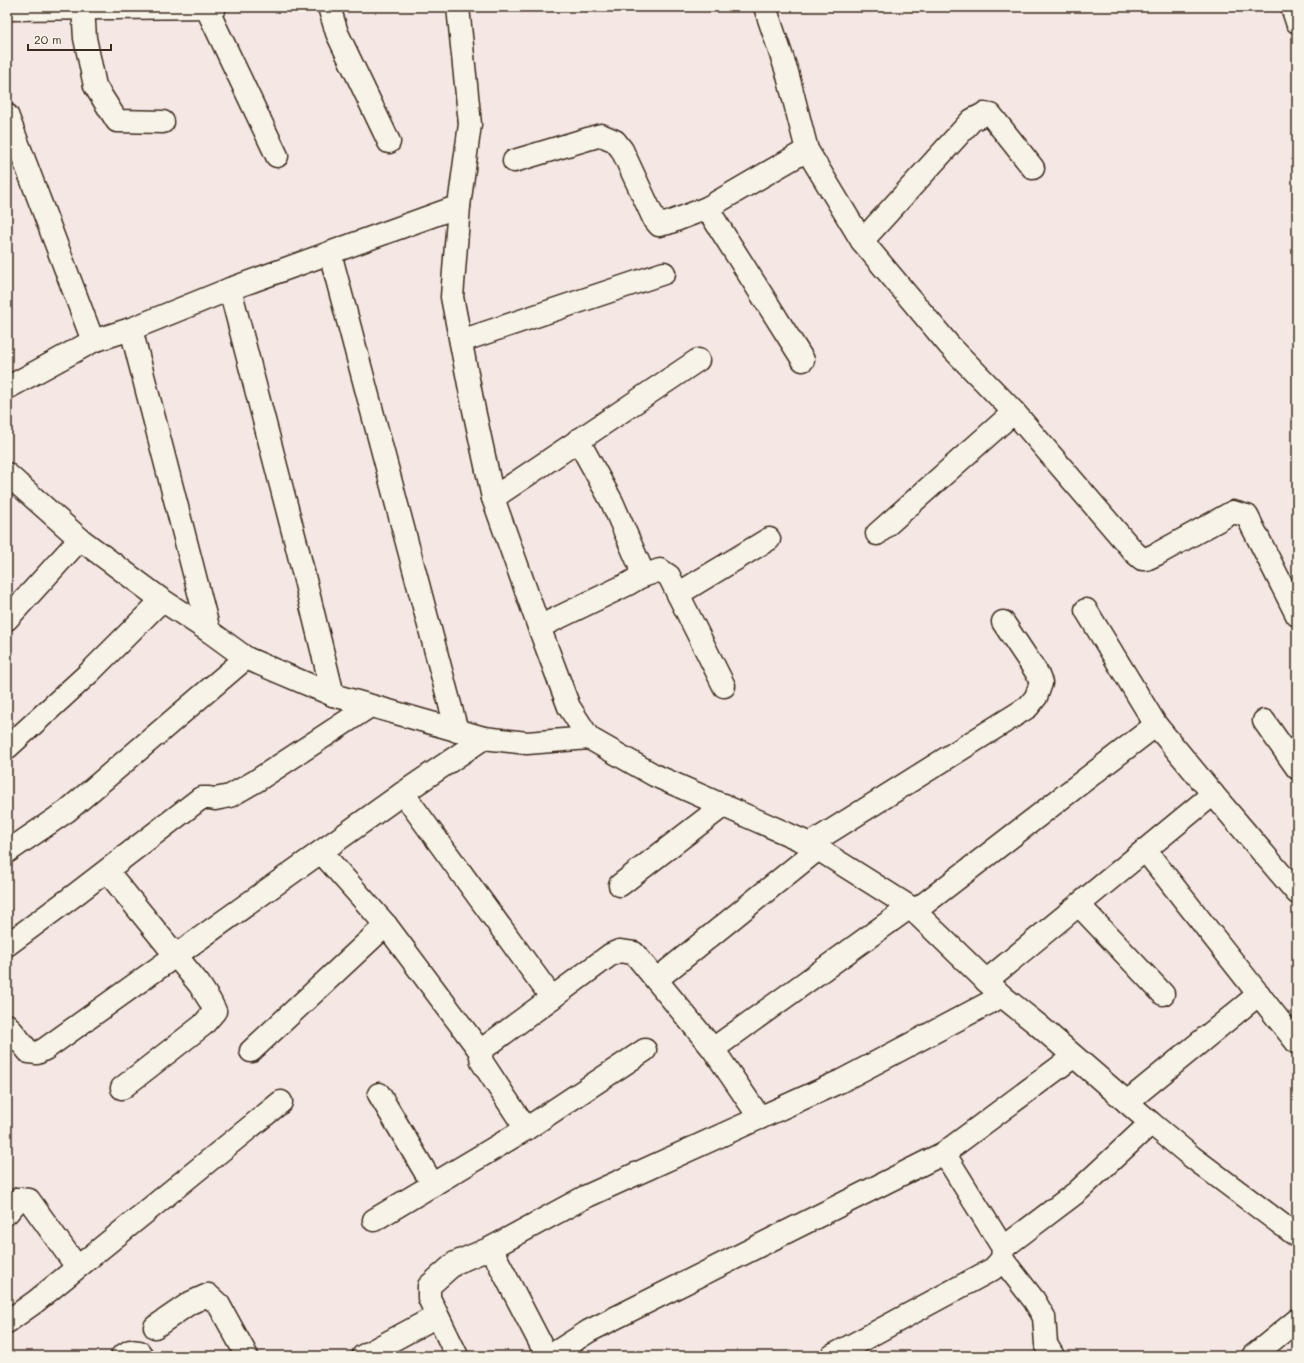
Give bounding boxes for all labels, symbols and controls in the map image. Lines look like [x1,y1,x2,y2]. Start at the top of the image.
scale bar [28,26,111,52]
text: 20 m [34,31,62,47]

